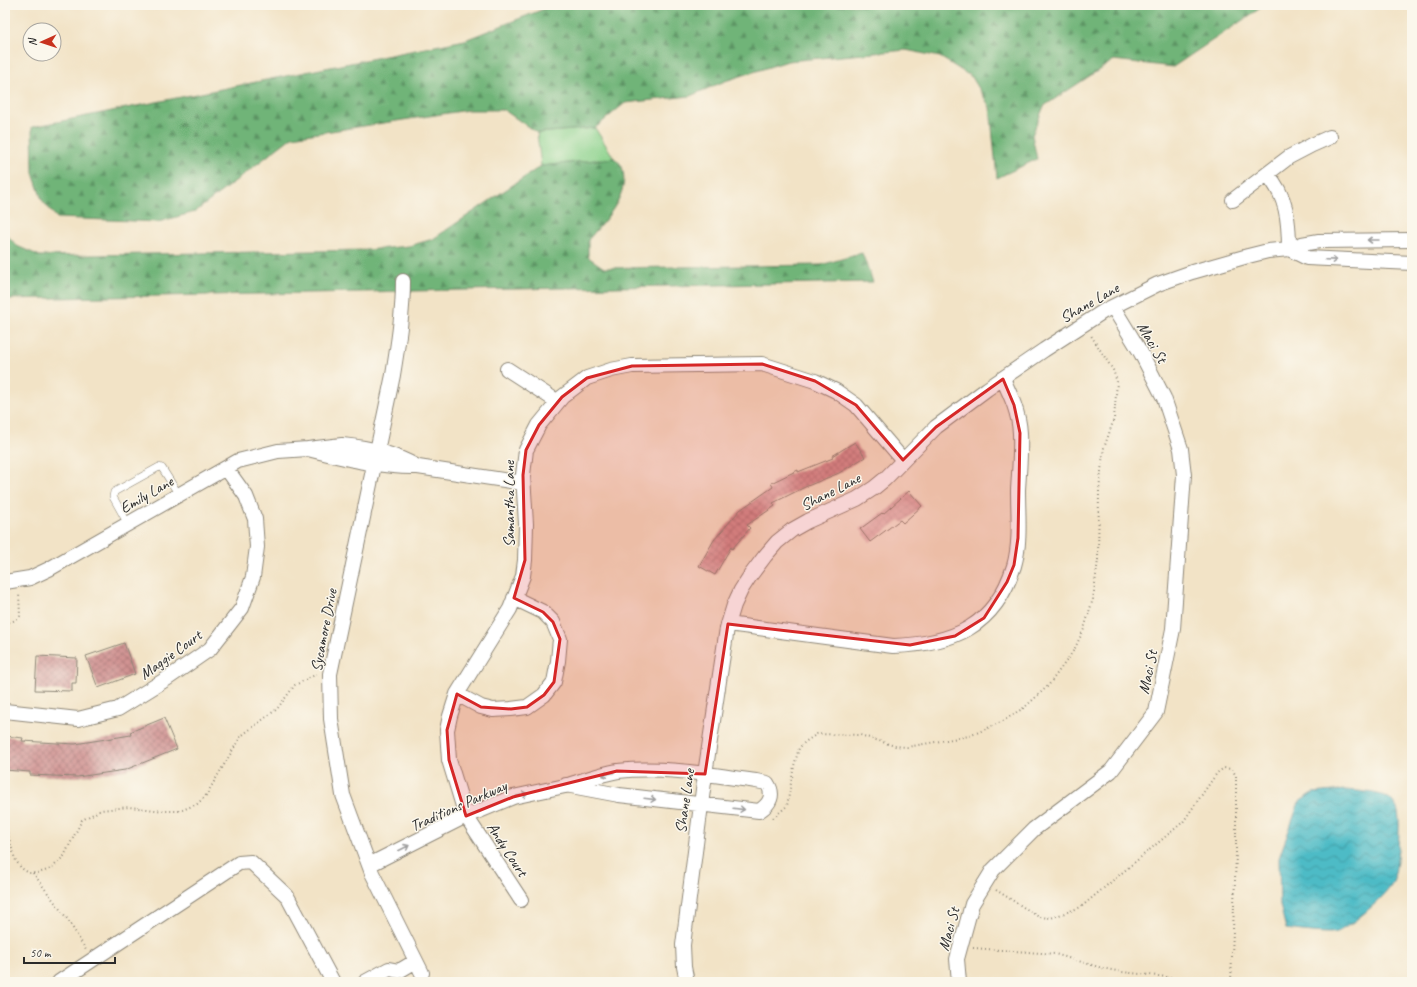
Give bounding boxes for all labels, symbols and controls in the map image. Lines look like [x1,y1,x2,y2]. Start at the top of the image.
north arrow [22,22,62,62]
text: N [25,37,39,46]
one-way arrow [1367,236,1380,244]
one-way arrow [1324,256,1337,263]
street label: Shane Lane [1057,277,1124,328]
street label: Maci St [1132,318,1173,368]
street label: Samantha Lane [499,459,519,547]
street label: Shane Lane [797,468,865,515]
street label: Emily Lane [116,471,178,518]
street label: Sycamore Drive [306,586,342,673]
street label: Maggie Court [136,625,207,684]
street label: Maci St [1134,647,1163,696]
street label: Shane Lane [671,766,700,834]
one-way arrow [602,771,615,778]
street label: Traditions Parkway [407,775,511,836]
one-way arrow [516,791,529,799]
one-way arrow [643,795,656,802]
one-way arrow [732,806,745,813]
street label: Andy Court [482,819,533,882]
one-way arrow [398,843,410,851]
street label: Maci St [934,904,965,953]
scale bar [24,939,115,965]
text: 50 m [30,945,52,961]

